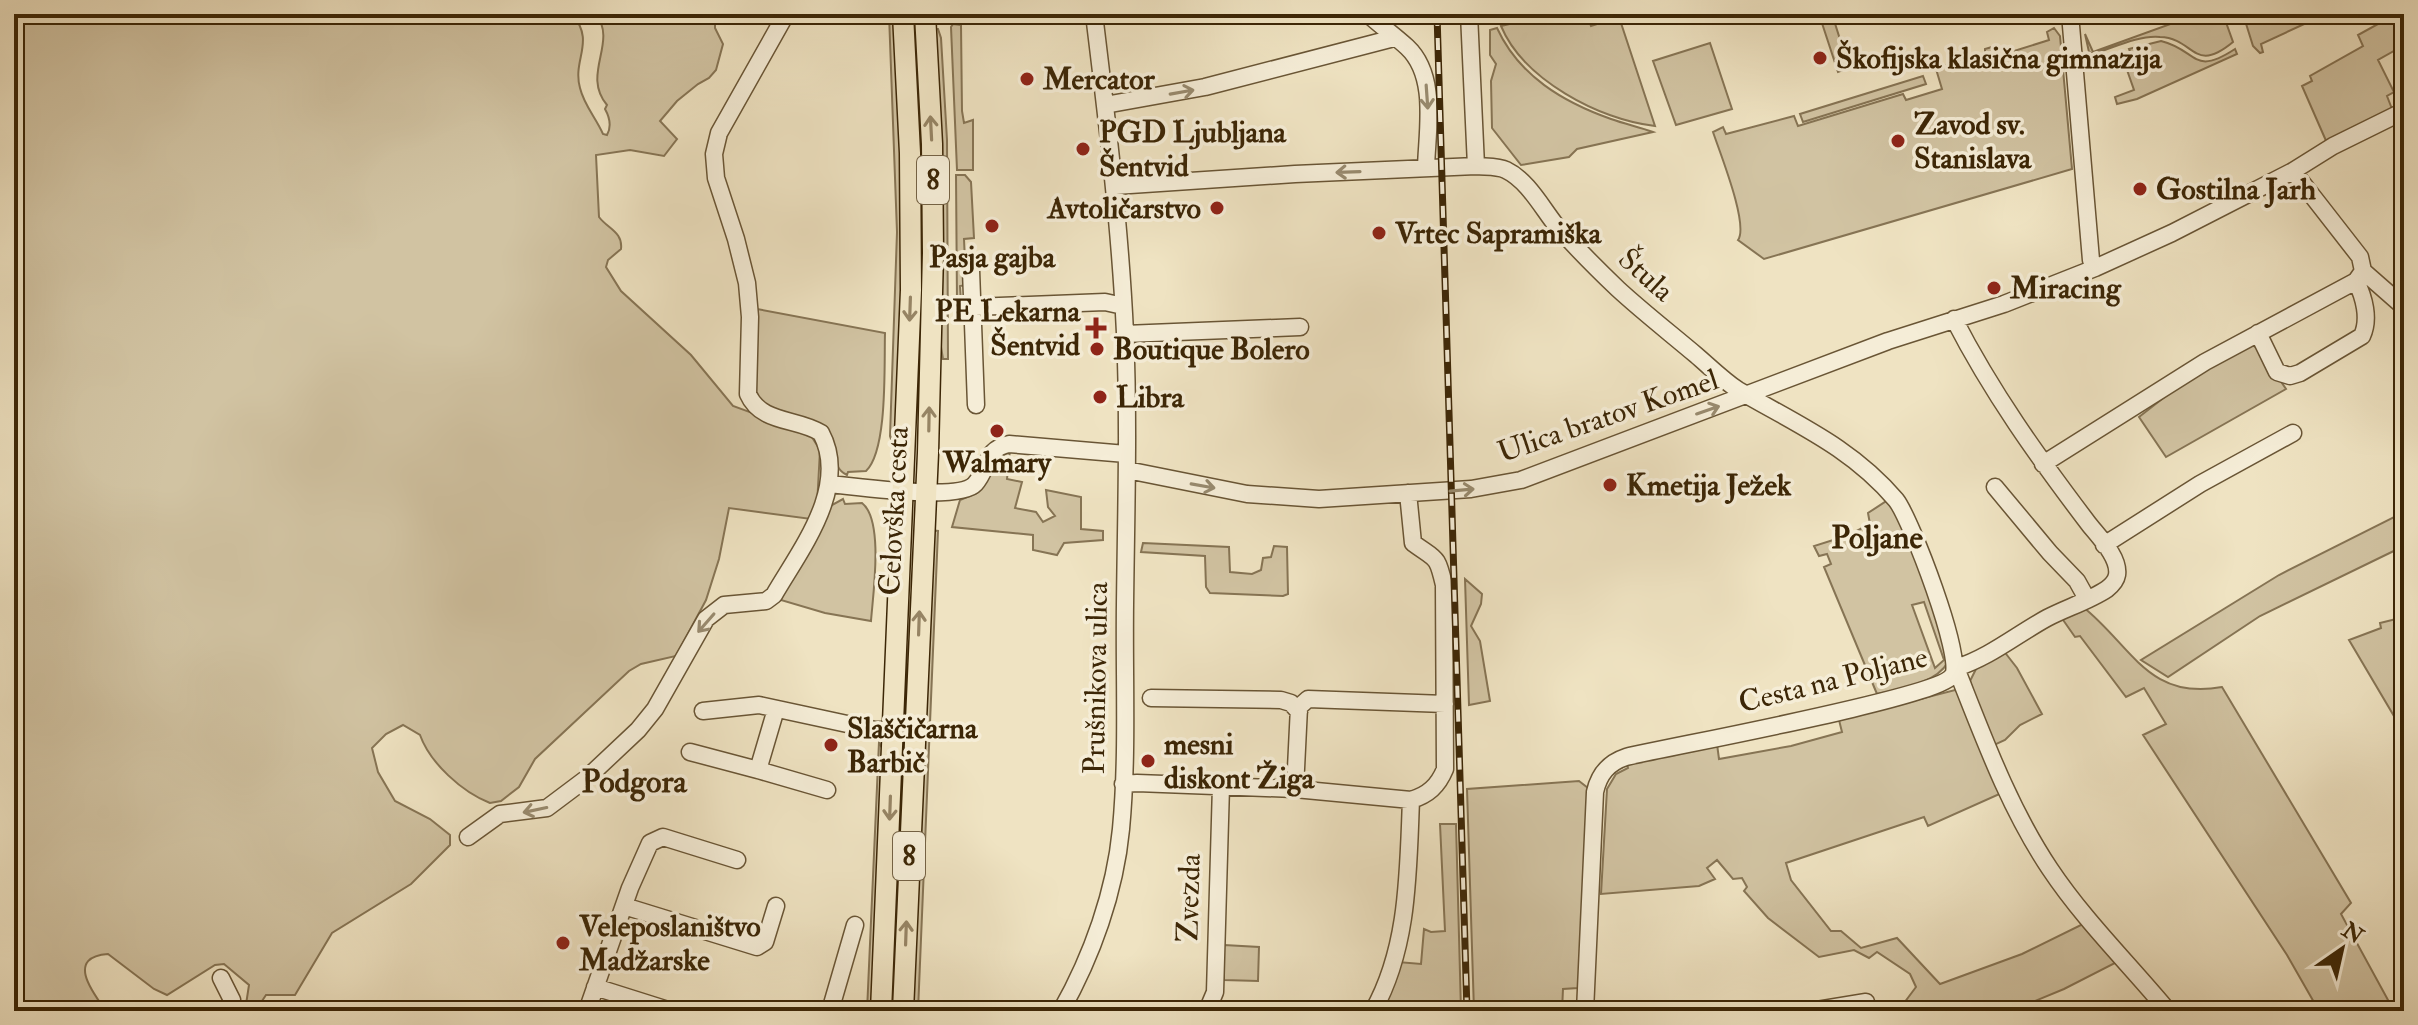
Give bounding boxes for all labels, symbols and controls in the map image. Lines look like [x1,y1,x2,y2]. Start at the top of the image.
place label: Škofijska klasična gimnazija [1836,39,2163,77]
marker: Škofijska klasična gimnazija [1811,49,1829,67]
place label: Mercator [1042,61,1156,98]
marker: Mercator [1018,70,1036,88]
one-way arrow [1168,83,1194,98]
one-way arrow [1420,83,1435,110]
place label: Zavod sv. Stanislava [1914,106,2033,177]
place label: PGD Ljubljana Šentvid [1099,114,1288,185]
one-way arrow [923,115,938,142]
marker: Zavod sv. Stanislava [1889,132,1907,150]
marker: PGD Ljubljana Šentvid [1074,140,1092,158]
road number: 8 [917,156,949,204]
one-way arrow [1335,164,1362,179]
place label: Gostilna Jarh [2156,171,2316,208]
marker: Gostilna Jarh [2131,180,2149,198]
place label: Avtoličarstvo [1046,190,1201,227]
marker: Avtoličarstvo [1208,199,1226,217]
place label: Vrtec Sapramiška [1394,215,1603,252]
marker: Pasja gajba [983,217,1001,235]
marker: Vrtec Sapramiška [1370,224,1388,242]
place label: Pasja gajba [929,239,1057,276]
street label: Štula [1611,241,1682,310]
place label: Miracing [2009,270,2122,307]
marker: Miracing [1985,279,2003,297]
place label: PE Lekarna Šentvid [935,293,1082,364]
one-way arrow [903,295,918,322]
marker: PE Lekarna Šentvid [1087,319,1105,337]
place label: Boutique Bolero [1113,331,1310,368]
marker: Boutique Bolero [1088,340,1106,358]
street label: Ulica bratov Komel [1493,361,1723,471]
place label: Libra [1116,379,1185,416]
marker: Libra [1091,388,1109,406]
one-way arrow [1696,402,1720,416]
one-way arrow [921,406,937,433]
marker: Walmary [988,422,1006,440]
street label: Celovška cesta [871,425,917,596]
place label: Walmary [942,444,1053,481]
place label: Kmetija Ježek [1626,467,1792,504]
marker: Kmetija Ježek [1601,476,1619,494]
one-way arrow [1190,480,1215,495]
one-way arrow [1448,482,1475,497]
district label: Poljane [1831,518,1923,558]
street label: Prušnikova ulica [1076,581,1116,775]
one-way arrow [912,610,927,637]
one-way arrow [697,612,715,632]
street label: Cesta na Poljane [1735,639,1931,721]
place label: Slaščičarna Barbič [847,710,979,781]
place label: mesni diskont Žiga [1164,726,1316,797]
marker: Slaščičarna Barbič [822,736,840,754]
marker: mesni diskont Žiga [1139,752,1157,770]
district label: Podgora [581,762,687,802]
one-way arrow [882,794,897,821]
one-way arrow [522,803,548,818]
road number: 8 [893,832,925,880]
street label: Zvezda [1169,852,1209,943]
place label: Veleposlaništvo Madžarske [578,908,761,979]
north arrow [2302,909,2382,989]
text: N [2336,916,2369,951]
one-way arrow [899,920,914,947]
marker: Veleposlaništvo Madžarske [554,934,572,952]

